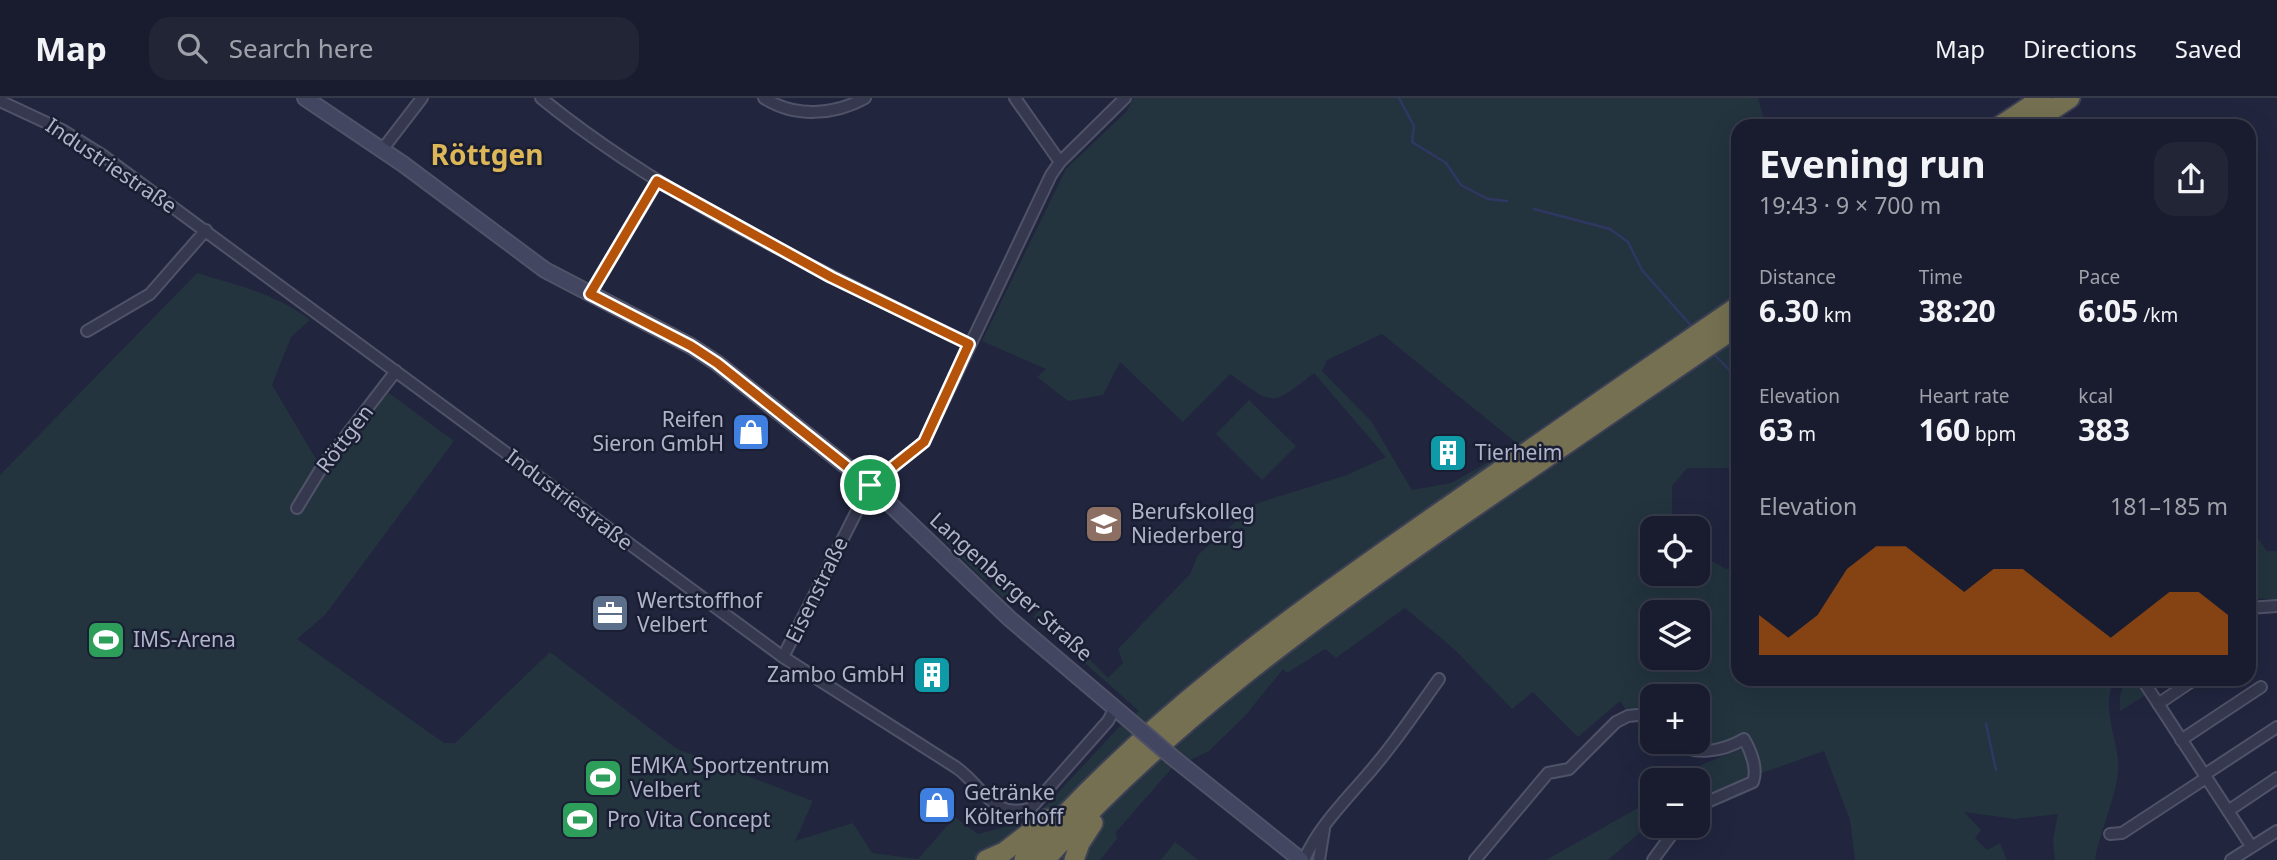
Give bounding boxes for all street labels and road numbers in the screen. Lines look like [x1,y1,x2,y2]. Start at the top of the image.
street label: Industriestraße [41,111,183,219]
street label: Röttgen [309,399,379,478]
street label: Industriestraße [500,442,639,556]
street label: Langenberger Straße [924,506,1099,667]
street label: Eisenstraße [778,532,854,647]

